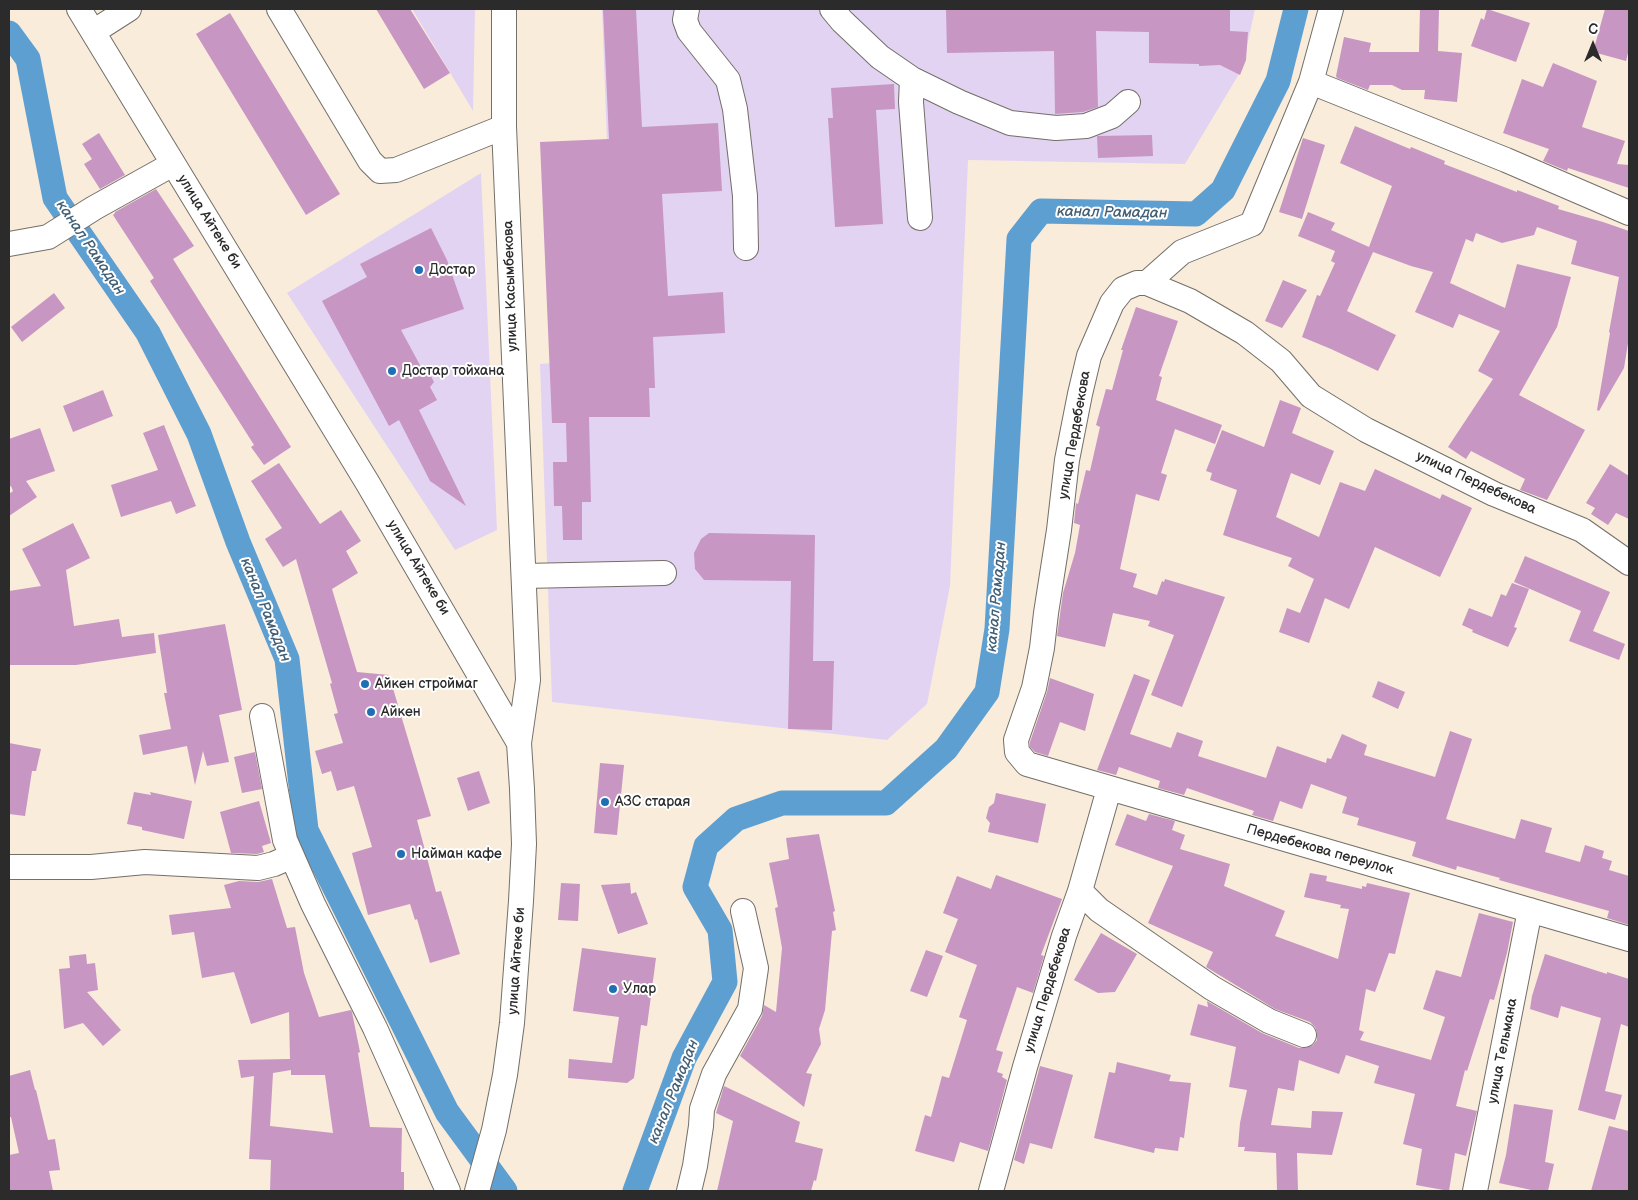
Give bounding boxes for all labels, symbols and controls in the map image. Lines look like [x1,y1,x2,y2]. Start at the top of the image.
north arrow [1568,20,1618,70]
text: С [1588,21,1598,38]
street label: улица Айтеке би [173,172,245,272]
water label: канал Рамадан [52,197,128,299]
water label: канал Рамадан [1057,203,1167,223]
street label: улица Касымбекова [500,220,522,352]
place label: Достар [429,262,475,278]
marker: Достар [413,264,425,276]
place label: Достар тойхана [402,363,504,379]
marker: Достар тойхана [386,365,398,377]
street label: улица Пердебекова [1055,369,1095,501]
street label: улица Пердебекова [1413,448,1539,518]
street label: улица Айтеке би [383,517,453,619]
water label: канал Рамадан [983,541,1011,653]
water label: канал Рамадан [236,555,294,665]
place label: Айкен строймаг [375,676,478,692]
marker: Айкен строймаг [359,678,371,690]
place label: Айкен [381,704,421,720]
marker: Айкен [365,706,377,718]
place label: АЗС старая [615,794,690,810]
marker: АЗС старая [599,796,611,808]
street label: Пердебекова переулок [1245,821,1395,879]
place label: Найман кафе [411,846,502,862]
marker: Найман кафе [395,848,407,860]
street label: улица Айтеке би [505,907,529,1015]
street label: улица Пердебекова [1021,925,1075,1055]
place label: Улар [623,981,656,997]
marker: Улар [607,983,619,995]
street label: улица Тельмана [1485,997,1521,1105]
water label: канал Рамадан [645,1037,703,1147]

